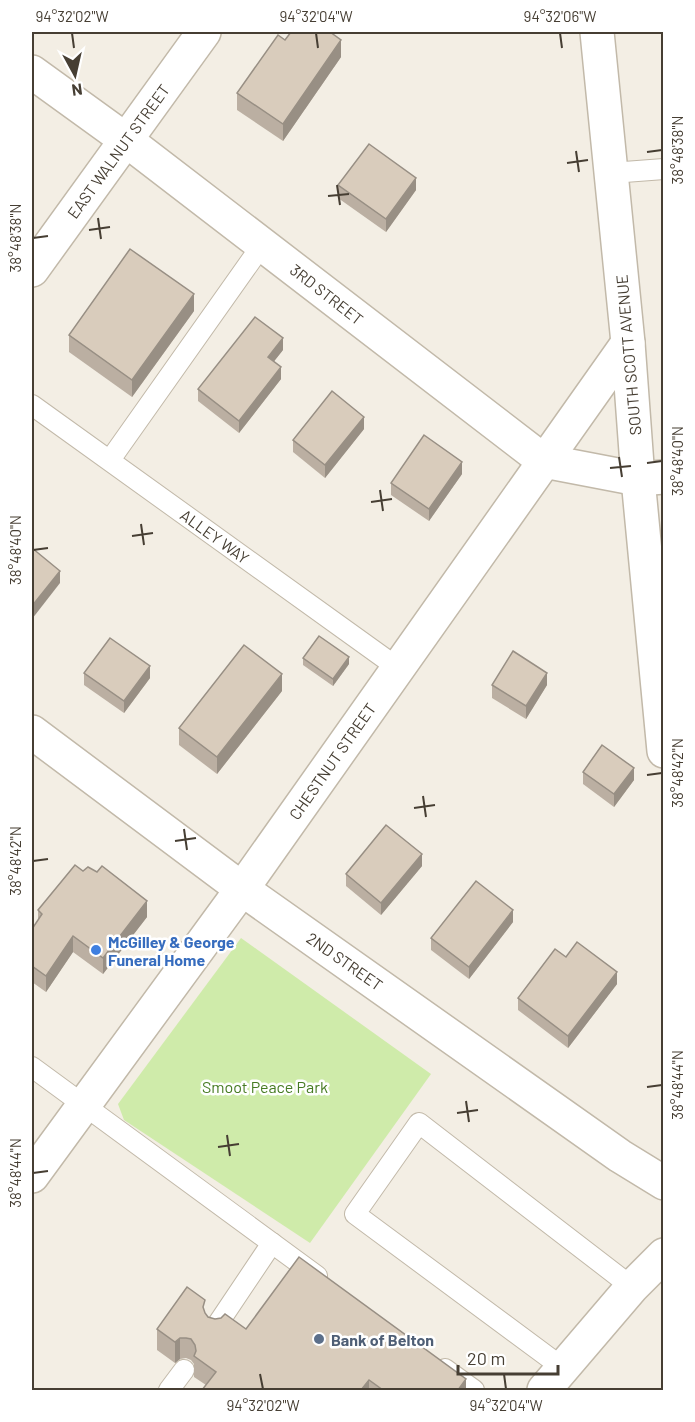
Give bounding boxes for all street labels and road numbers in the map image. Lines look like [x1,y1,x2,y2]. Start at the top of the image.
street label: EAST WALNUT STREET [63,80,173,222]
street label: 3RD STREET [287,260,367,328]
street label: SOUTH SCOTT AVENUE [612,274,644,436]
street label: ALLEY WAY [177,505,253,567]
street label: CHESTNUT STREET [285,699,379,823]
street label: 2ND STREET [303,928,387,994]

